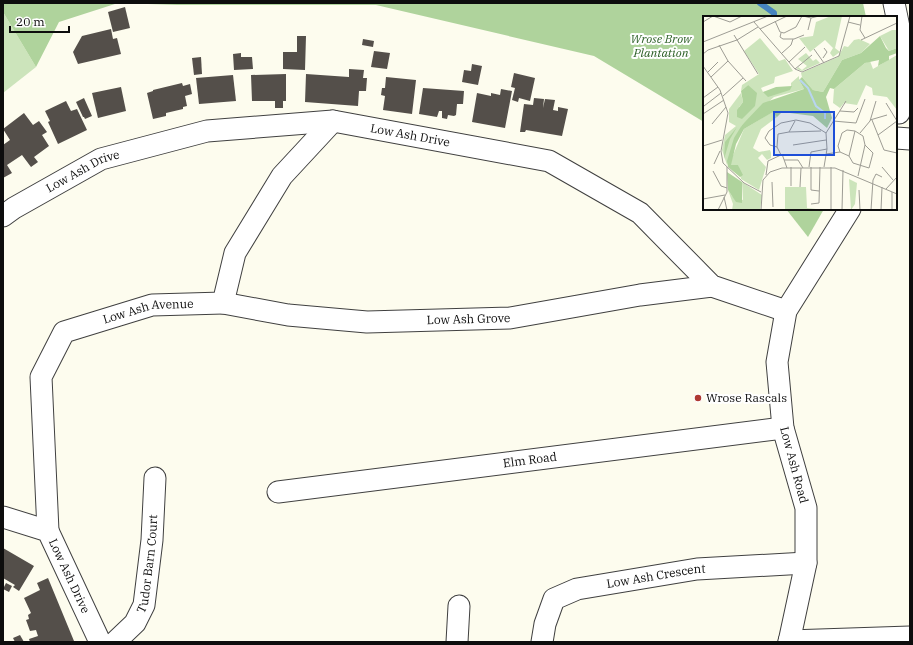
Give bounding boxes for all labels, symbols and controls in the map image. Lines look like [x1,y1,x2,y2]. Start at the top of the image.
scale bar [10,8,69,34]
text: 20 m [16,14,45,29]
inset map [703,16,897,210]
park label: Wrose Brow Plantation [631,31,693,60]
street label: Low Ash Drive [369,120,451,150]
street label: Low Ash Drive [43,146,121,195]
street label: Low Ash Avenue [101,296,194,327]
street label: Low Ash Grove [426,310,511,327]
place label: Wrose Rascals [706,390,787,405]
marker: Wrose Rascals [693,393,703,403]
street label: Low Ash Road [777,425,812,505]
street label: Elm Road [502,449,558,470]
street label: Tudor Barn Court [133,514,160,616]
street label: Low Ash Drive [46,536,94,616]
street label: Low Ash Crescent [605,561,706,591]

